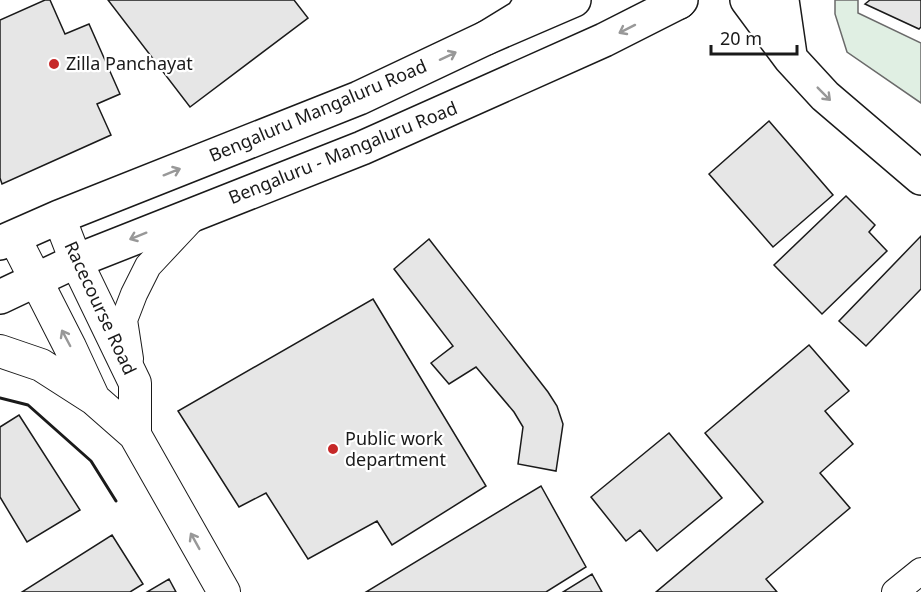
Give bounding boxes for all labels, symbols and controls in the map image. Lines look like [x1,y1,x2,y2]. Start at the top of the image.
scale bar [711,18,796,56]
one-way arrow [618,24,636,35]
text: 20 m [720,26,762,50]
one-way arrow [439,49,457,61]
place label: Zilla Panchayat [66,51,193,75]
street label: Bengaluru Mangaluru Road [205,53,430,167]
marker: Zilla Panchayat [47,57,61,71]
one-way arrow [816,87,831,101]
street label: Bengaluru - Mangaluru Road [225,95,461,209]
one-way arrow [162,166,181,177]
one-way arrow [129,231,148,242]
street label: Racecourse Road [59,237,142,378]
one-way arrow [60,330,71,348]
place label: Public work department [345,426,446,471]
marker: Public work department [326,442,340,456]
one-way arrow [189,533,201,550]

